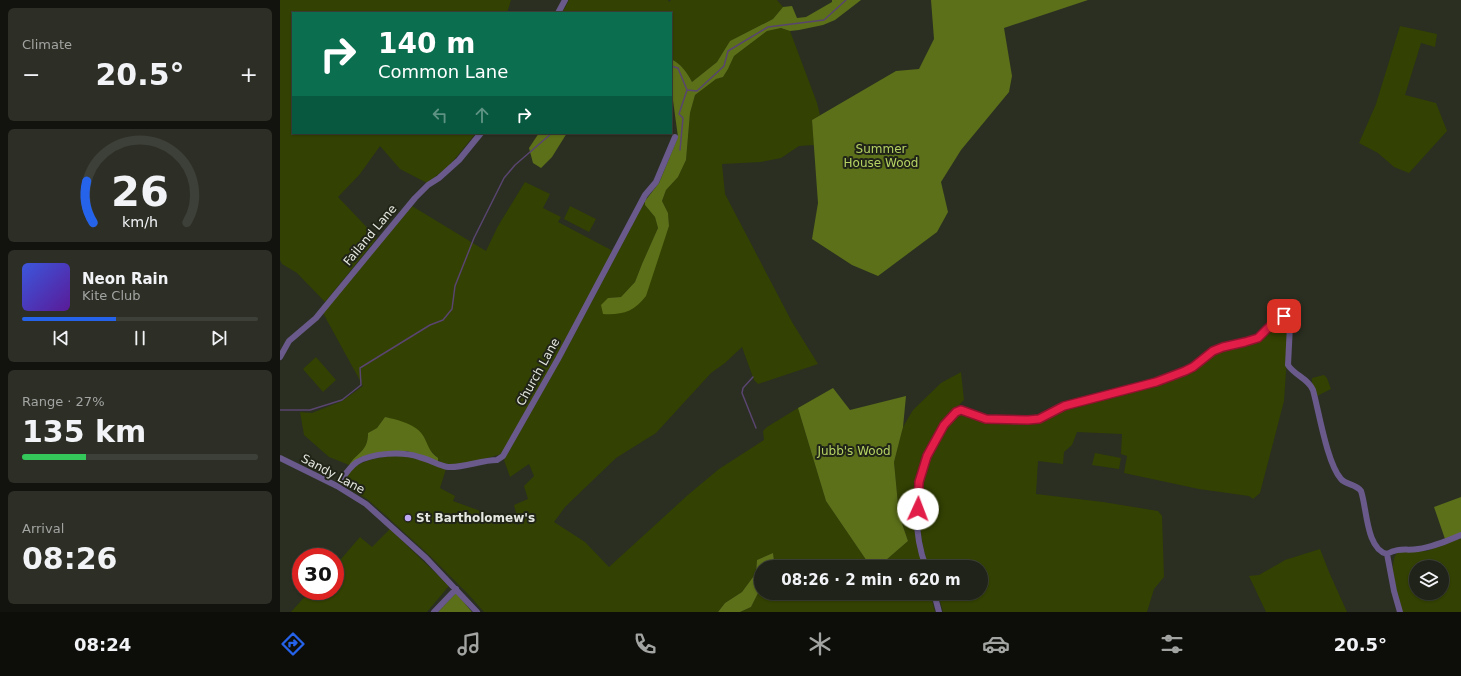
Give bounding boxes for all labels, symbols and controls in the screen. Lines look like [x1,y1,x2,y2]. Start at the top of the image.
text: 140 m [378,27,475,60]
icon: right [312,28,364,80]
text: Climate [22,37,72,52]
text: 20.5° [95,57,185,92]
text: Common Lane [378,61,508,82]
text: − [22,62,40,87]
text: + [240,62,258,87]
icon: left [429,104,451,126]
icon: ahead [471,104,493,126]
icon: right [513,104,535,126]
park label: Summer House Wood [844,142,918,170]
text: 26 [111,167,169,216]
street label: Failand Lane [340,202,400,268]
text: km/h [122,214,158,230]
text: Neon Rain [82,270,168,288]
text: Kite Club [82,288,141,303]
pin [1267,299,1301,333]
icon: arrive [1273,305,1295,327]
icon: previous [50,327,72,349]
icon: pause [129,327,151,349]
icon: next [208,327,230,349]
street label: Church Lane [514,336,562,408]
text: Range · 27% [22,394,105,409]
text: 135 km [22,414,146,449]
park label: Jubb's Wood [816,444,891,458]
street label: Sandy Lane [299,451,367,497]
position arrow [897,488,939,530]
place label: St Bartholomew's [416,511,535,525]
marker: St Bartholomew's [403,513,413,523]
text: Arrival [22,521,64,536]
text: 08:26 [22,541,118,576]
speed limit sign: 30 [292,548,344,600]
map controls [1409,560,1449,600]
button: layers [1409,560,1449,600]
text: 08:26 · 2 min · 620 m [781,571,961,589]
icon: directions [279,630,307,658]
icon: music [455,630,483,658]
icon: phone [631,630,659,658]
icon: climate [806,630,834,658]
icon: car [982,630,1010,658]
icon: filters [1158,630,1186,658]
text: 08:24 [74,634,131,655]
text: 20.5° [1334,634,1387,655]

